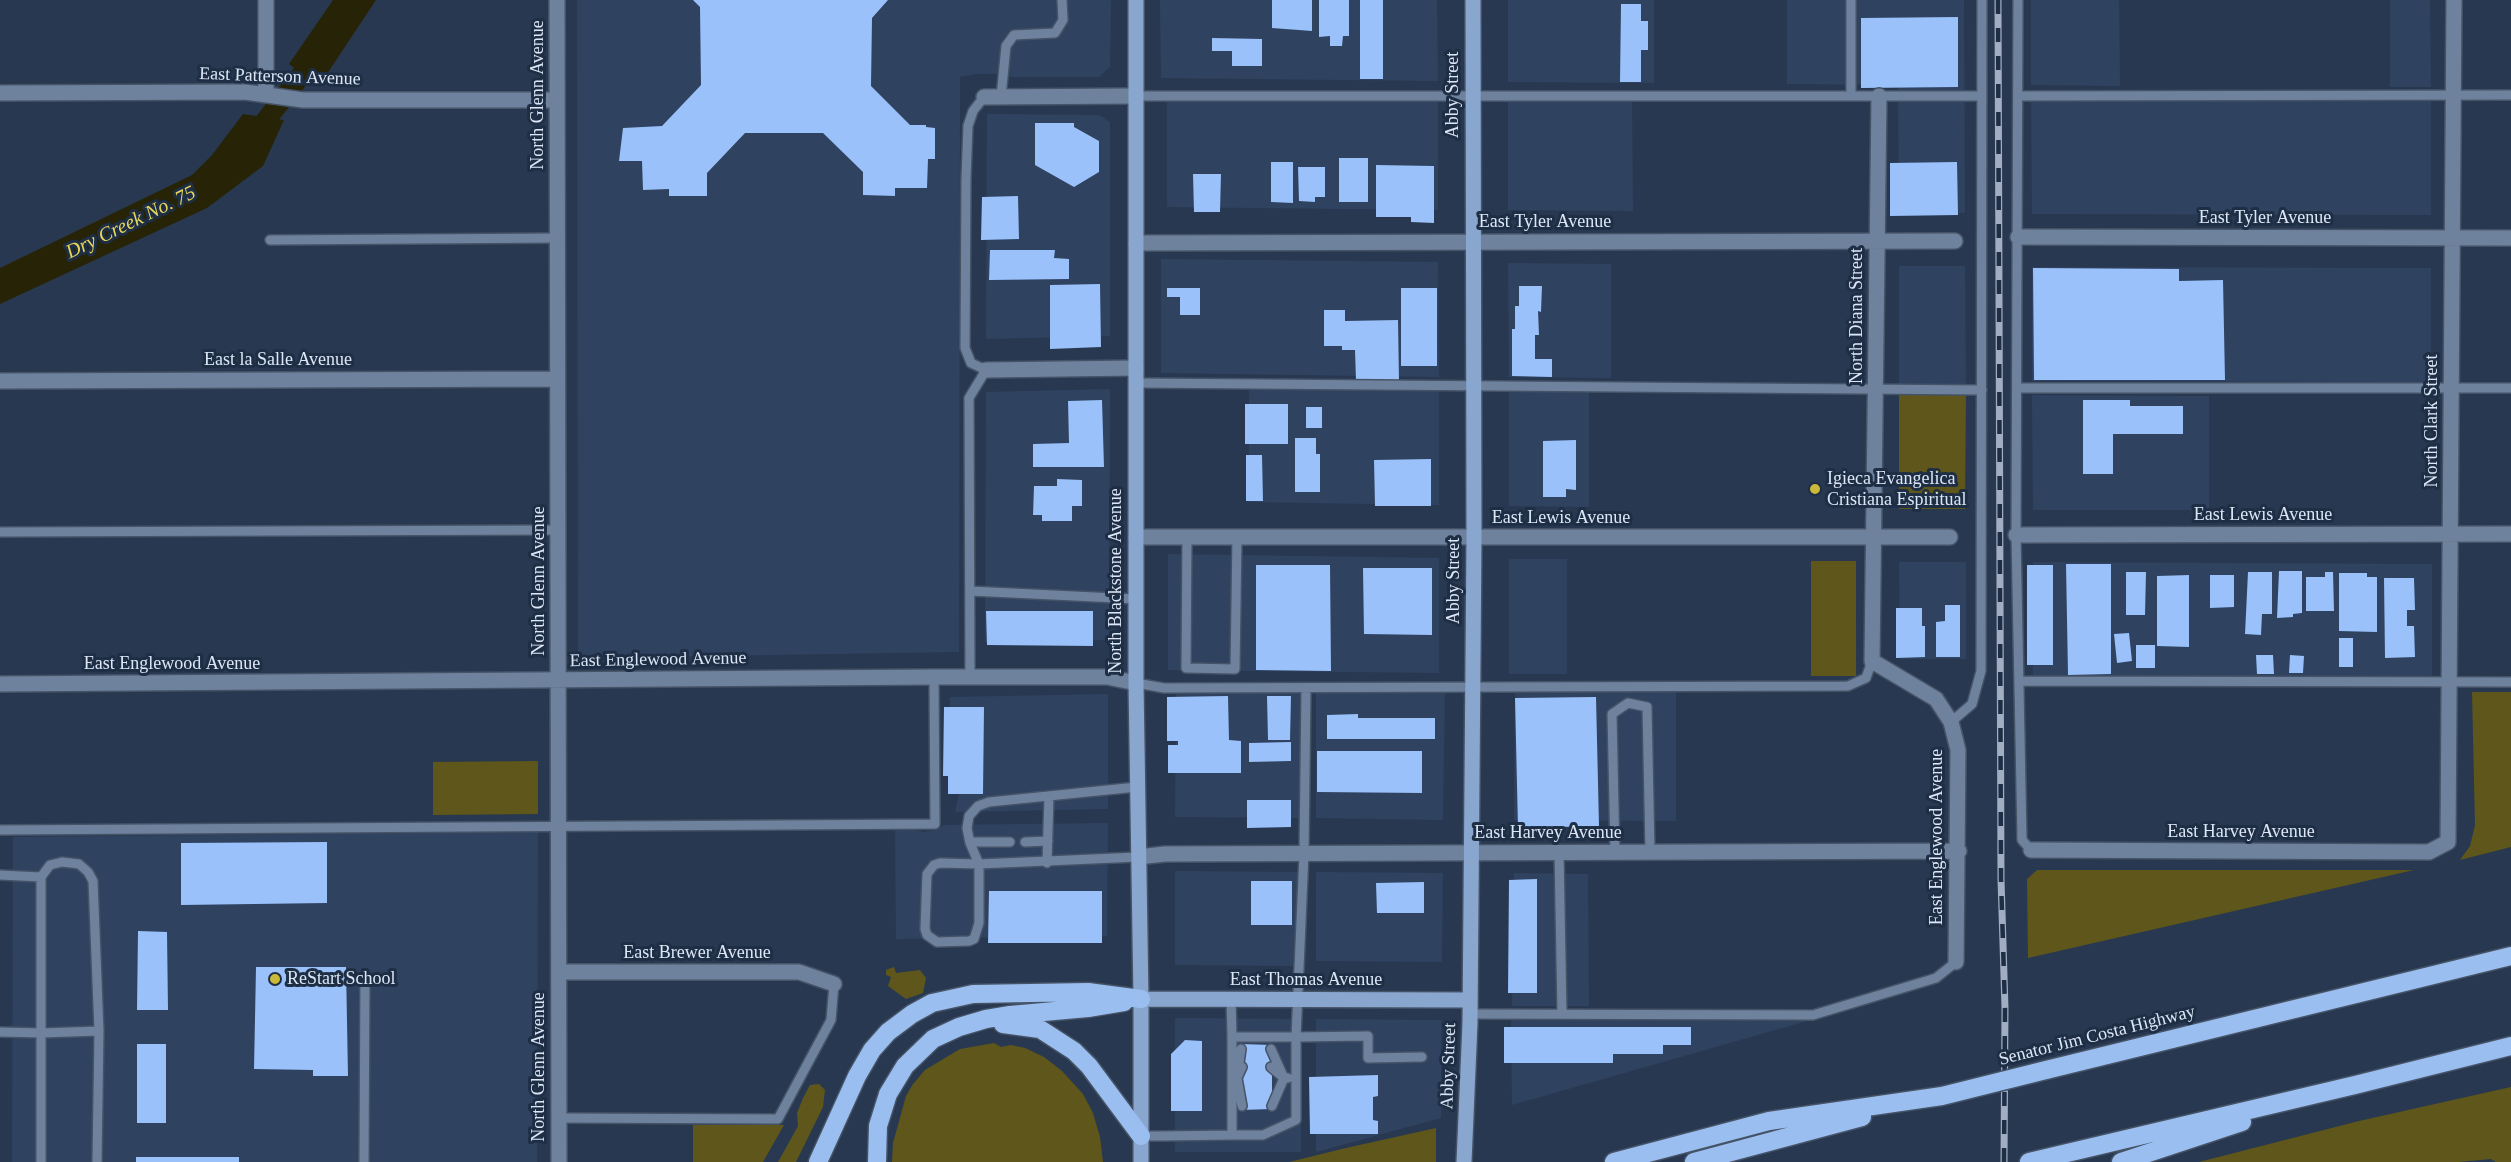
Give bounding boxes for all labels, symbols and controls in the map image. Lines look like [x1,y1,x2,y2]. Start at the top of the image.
street label: North Glenn Avenue [527,20,549,170]
street label: Abby Street [1442,52,1464,138]
street label: East Patterson Avenue [199,63,361,91]
water label: Dry Creek No. 75 [62,181,200,265]
street label: East Tyler Avenue [2199,207,2331,229]
street label: East Tyler Avenue [1479,211,1611,233]
street label: North Diana Street [1846,248,1868,384]
street label: East la Salle Avenue [204,349,352,371]
street label: North Clark Street [2421,355,2443,487]
place label: Igieca Evangelica Cristiana Espiritual [1827,468,1966,510]
marker: Igieca Evangelica Cristiana Espiritual [1808,482,1822,496]
street label: North Blackstone Avenue [1105,488,1127,674]
street label: East Lewis Avenue [2194,504,2332,526]
street label: North Glenn Avenue [528,506,550,656]
street label: East Lewis Avenue [1492,507,1630,529]
street label: Abby Street [1443,538,1465,624]
street label: East Englewood Avenue [570,648,746,672]
street label: East Englewood Avenue [84,653,260,675]
street label: East Englewood Avenue [1926,749,1948,925]
street label: East Harvey Avenue [2167,821,2315,843]
street label: East Harvey Avenue [1474,822,1622,844]
street label: East Brewer Avenue [623,942,771,964]
place label: ReStart School [287,968,395,990]
street label: East Thomas Avenue [1230,969,1382,991]
marker: ReStart School [268,972,282,986]
street label: North Glenn Avenue [528,992,550,1142]
street label: Senator Jim Costa Highway [1997,1001,2197,1071]
street label: Abby Street [1437,1022,1461,1110]

